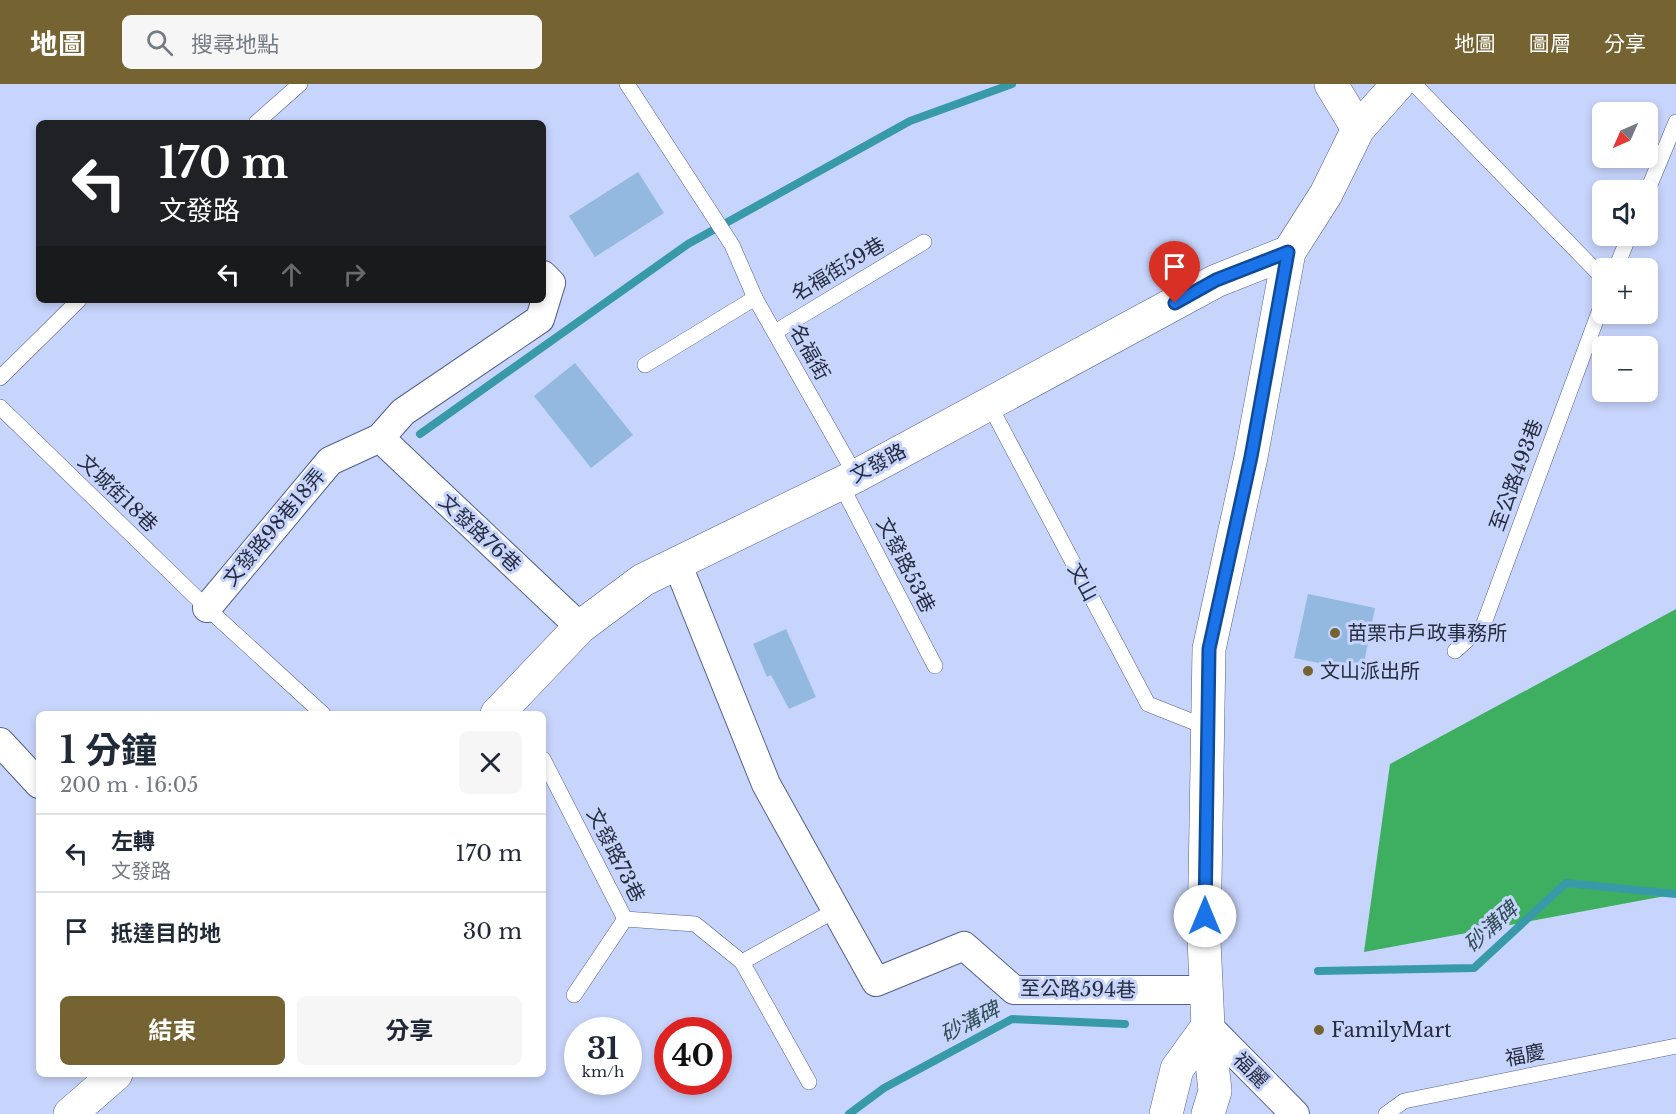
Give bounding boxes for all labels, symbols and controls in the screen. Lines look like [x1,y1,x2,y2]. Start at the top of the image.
search box [122,15,542,69]
icon: search [143,26,176,59]
text: 地圖 [30,27,86,62]
text: 搜尋地點 [191,31,279,58]
text: 地圖 [1454,31,1496,57]
text: 圖層 [1529,31,1571,57]
text: 分享 [1604,31,1646,57]
north arrow [1592,102,1658,168]
map controls [1592,102,1658,402]
text: 170 m [159,137,288,189]
icon: left [60,144,138,222]
button: sound [1592,180,1658,246]
text: 文發路 [159,194,240,227]
street label: 名福街59巷 [787,232,889,306]
pin [1149,241,1200,303]
icon: arrive [1158,250,1191,283]
icon: left [212,258,245,291]
icon: ahead [275,258,308,291]
icon: right [338,258,371,291]
button: + [1592,258,1658,324]
street label: 名福街 [785,320,835,384]
button: − [1592,336,1658,402]
street label: 至公路493巷 [1485,416,1547,534]
street label: 文發路 [846,438,910,488]
street label: 文城街18巷 [73,449,163,537]
street label: 文發路98巷18弄 [218,463,330,591]
street label: 文發路76巷 [434,489,526,577]
street label: 文發路53巷 [872,513,940,617]
street label: 文山 [1063,559,1103,605]
place label: 苗栗市戶政事務所 [1347,621,1507,645]
marker: 苗栗市戶政事務所 [1328,626,1342,640]
place label: 文山派出所 [1320,659,1420,683]
marker: 文山派出所 [1301,664,1315,678]
text: 1 分鐘 [60,728,157,773]
button: close [459,731,522,794]
text: 200 m · 16:05 [60,773,198,797]
street label: 文發路73巷 [582,804,650,906]
text: 左轉 [111,828,155,855]
icon: left [60,837,93,870]
text: 170 m [456,840,522,867]
text: 文發路 [111,859,171,883]
position arrow [1173,884,1237,948]
water label: 砂溝碑 [1459,894,1525,958]
icon: arrive [60,915,93,948]
text: 30 m [463,918,522,945]
text: 抵達目的地 [111,920,221,947]
street label: 至公路594巷 [1020,976,1136,1002]
water label: 砂溝碑 [936,995,1007,1048]
button: 結束 [60,996,285,1065]
button: 分享 [297,996,522,1065]
speed limit sign: 40 [654,1017,732,1095]
place label: FamilyMart [1331,1018,1452,1042]
marker: FamilyMart [1312,1023,1326,1037]
text: 31 [587,1030,619,1067]
street label: 福慶 [1503,1039,1547,1071]
street label: 福麗 [1228,1047,1274,1093]
text: km/h [582,1062,624,1081]

